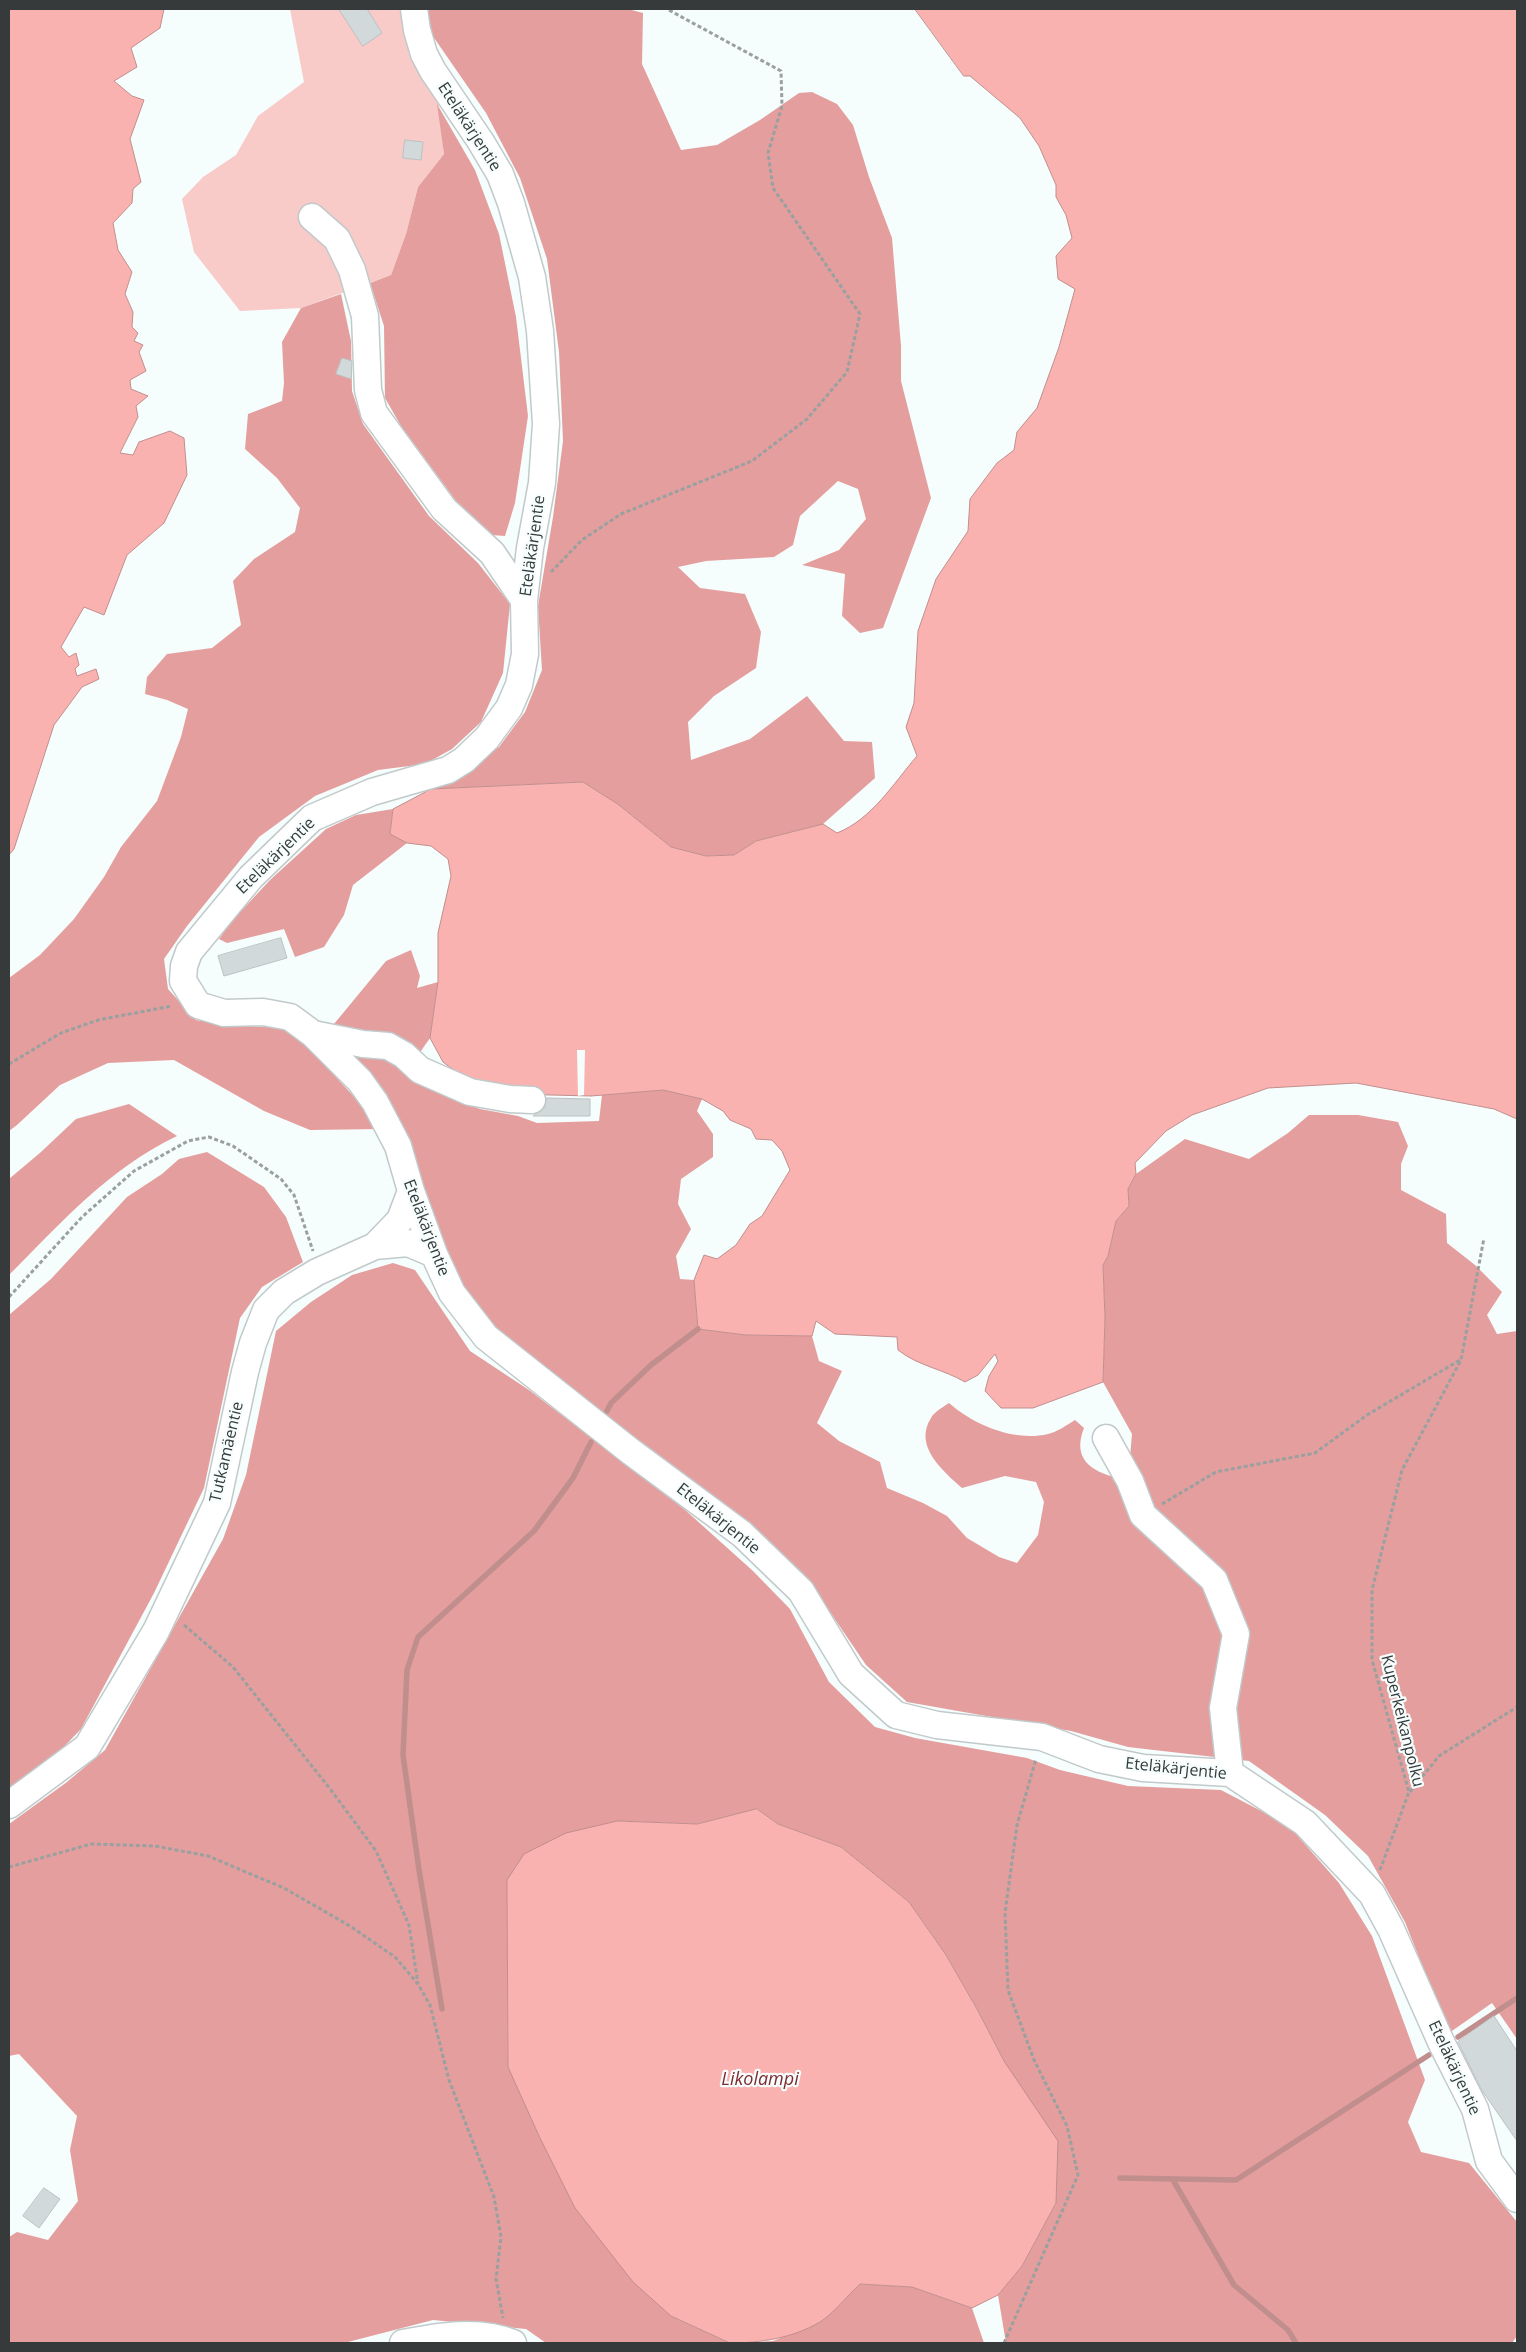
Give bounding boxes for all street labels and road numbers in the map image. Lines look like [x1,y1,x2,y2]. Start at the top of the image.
street label: Eteläkärjentie [433,79,505,175]
street label: Eteläkärjentie [516,494,550,598]
street label: Eteläkärjentie [233,814,319,898]
street label: Eteläkärjentie [399,1177,453,1279]
street label: Tutkamäentie [206,1400,248,1504]
street label: Eteläkärjentie [672,1479,764,1559]
street label: Kuperkeikanpolku [1376,1653,1428,1789]
street label: Eteläkärjentie [1124,1754,1228,1784]
street label: Eteläkärjentie [1424,2018,1484,2118]

